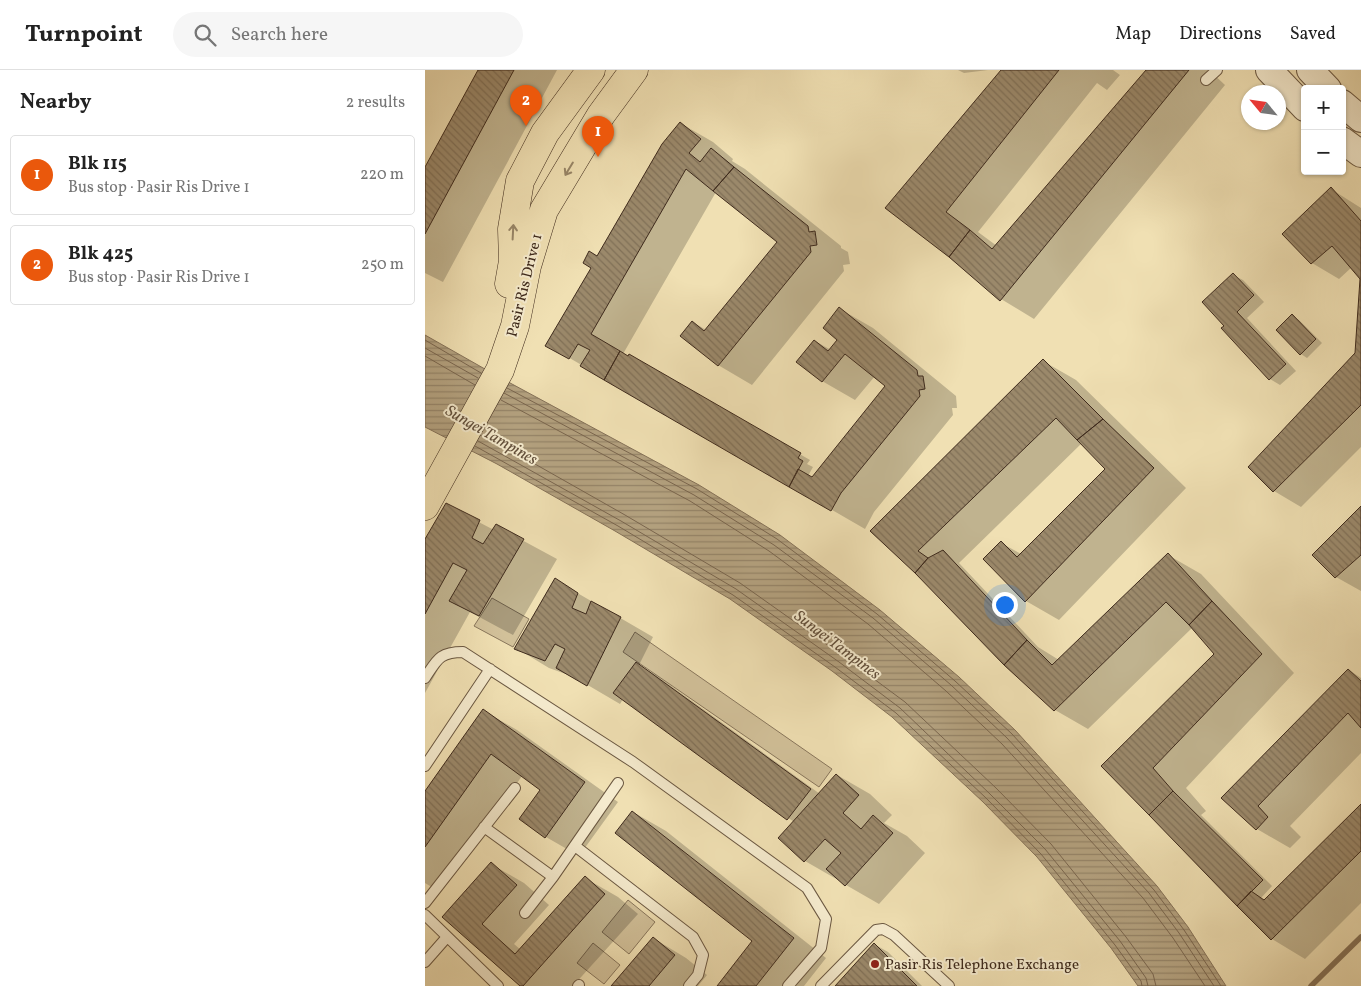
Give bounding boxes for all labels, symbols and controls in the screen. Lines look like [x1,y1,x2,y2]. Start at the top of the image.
search box [173,12,523,57]
text: Turnpoint [25,18,143,52]
icon: search [191,21,219,49]
text: Search here [231,22,328,48]
text: Map [1115,22,1151,47]
text: Directions [1179,22,1262,47]
text: Saved [1290,22,1336,47]
pin: 2 [510,85,542,126]
north arrow [1241,85,1286,130]
map controls [1301,85,1346,175]
button: + [1301,85,1346,130]
text: Nearby [20,88,91,117]
text: 2 results [346,92,405,114]
pin: 1 [582,116,614,157]
button: − [1301,130,1346,175]
text: Blk 115 [68,151,127,177]
one-way arrow [563,162,573,176]
text: 1 [34,164,40,186]
text: 220 m [360,164,404,186]
text: Bus stop · Pasir Ris Drive 1 [68,177,250,199]
one-way arrow [508,224,517,240]
street label: Pasir Ris Drive 1 [502,231,548,339]
text: Blk 425 [68,241,133,267]
text: 2 [33,254,41,276]
text: 250 m [361,254,404,276]
text: Bus stop · Pasir Ris Drive 1 [68,267,250,289]
water label: Sungei Tampines [441,401,541,471]
your location [992,592,1018,618]
water label: Sungei Tampines [789,606,885,685]
place label: Pasir Ris Telephone Exchange [885,955,1079,976]
marker: Pasir Ris Telephone Exchange [869,958,881,970]

